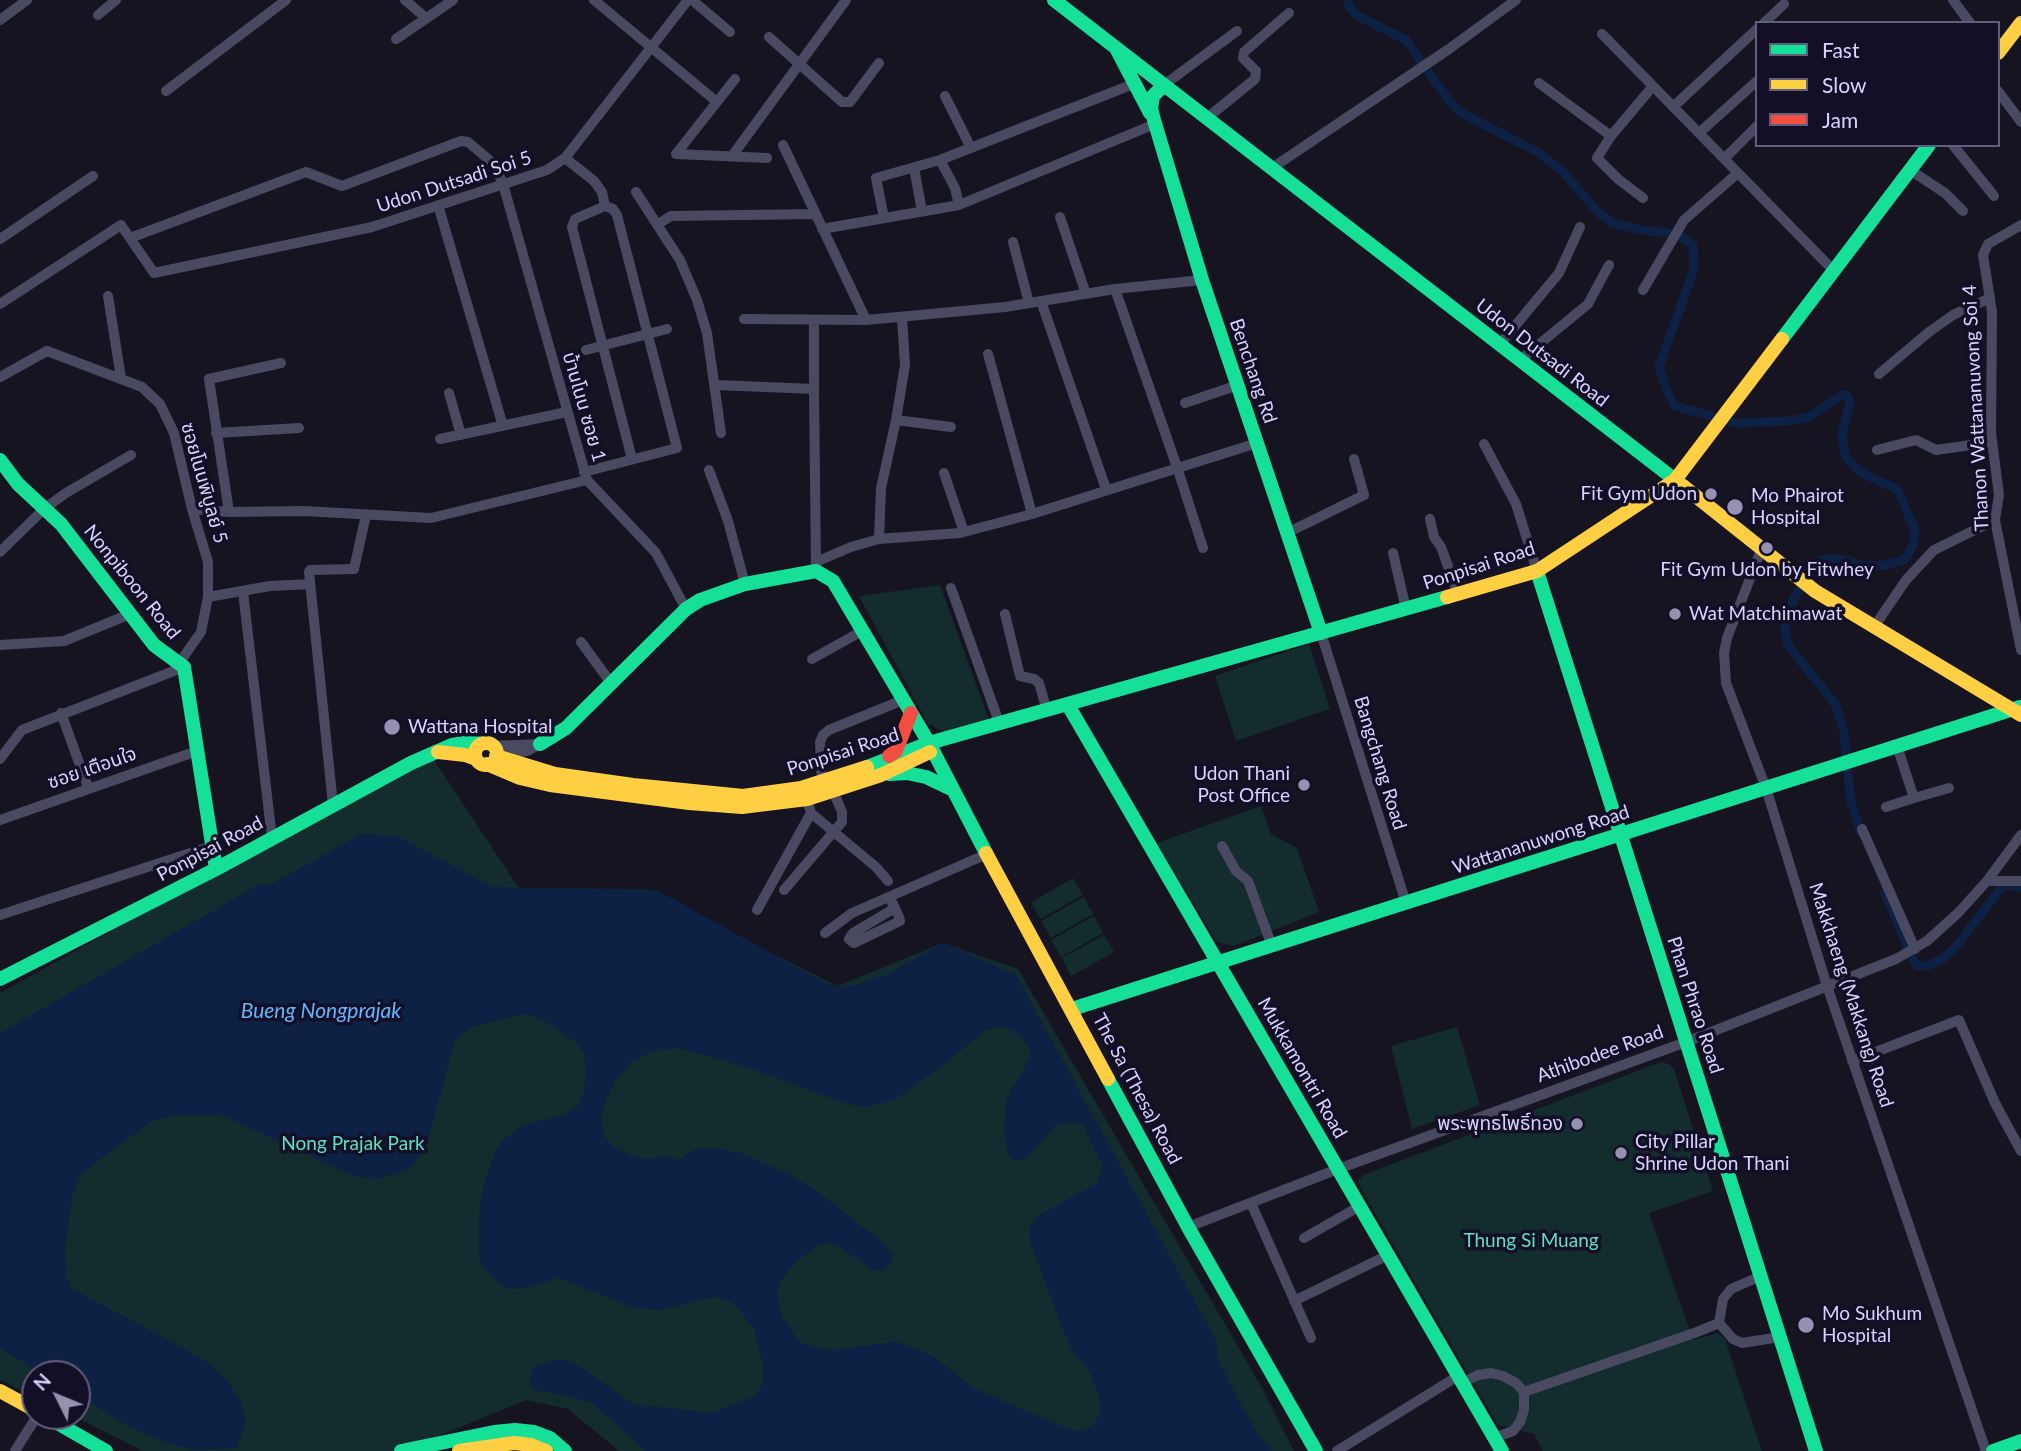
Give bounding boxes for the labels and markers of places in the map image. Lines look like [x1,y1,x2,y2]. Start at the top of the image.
place label: Fit Gym Udon [1581,483,1697,505]
place label: Mo Phairot Hospital [1751,485,1844,529]
marker: Fit Gym Udon [1703,486,1719,502]
marker: Mo Phairot Hospital [1725,497,1745,517]
marker: Fit Gym Udon by Fitwhey [1759,540,1775,556]
place label: Fit Gym Udon by Fitwhey [1660,559,1874,581]
place label: Wat Matchimawat [1689,603,1842,625]
marker: Wat Matchimawat [1667,606,1683,622]
place label: Wattana Hospital [408,716,552,738]
marker: Wattana Hospital [382,717,402,737]
place label: Udon Thani Post Office [1193,763,1290,807]
marker: Udon Thani Post Office [1296,777,1312,793]
place label: พระพุทธโพธิ์ทอง [1437,1113,1563,1135]
marker: พระพุทธโพธิ์ทอง [1569,1116,1585,1132]
place label: City Pillar Shrine Udon Thani [1635,1131,1789,1175]
marker: City Pillar Shrine Udon Thani [1613,1145,1629,1161]
place label: Mo Sukhum Hospital [1822,1303,1922,1347]
marker: Mo Sukhum Hospital [1796,1315,1816,1335]

